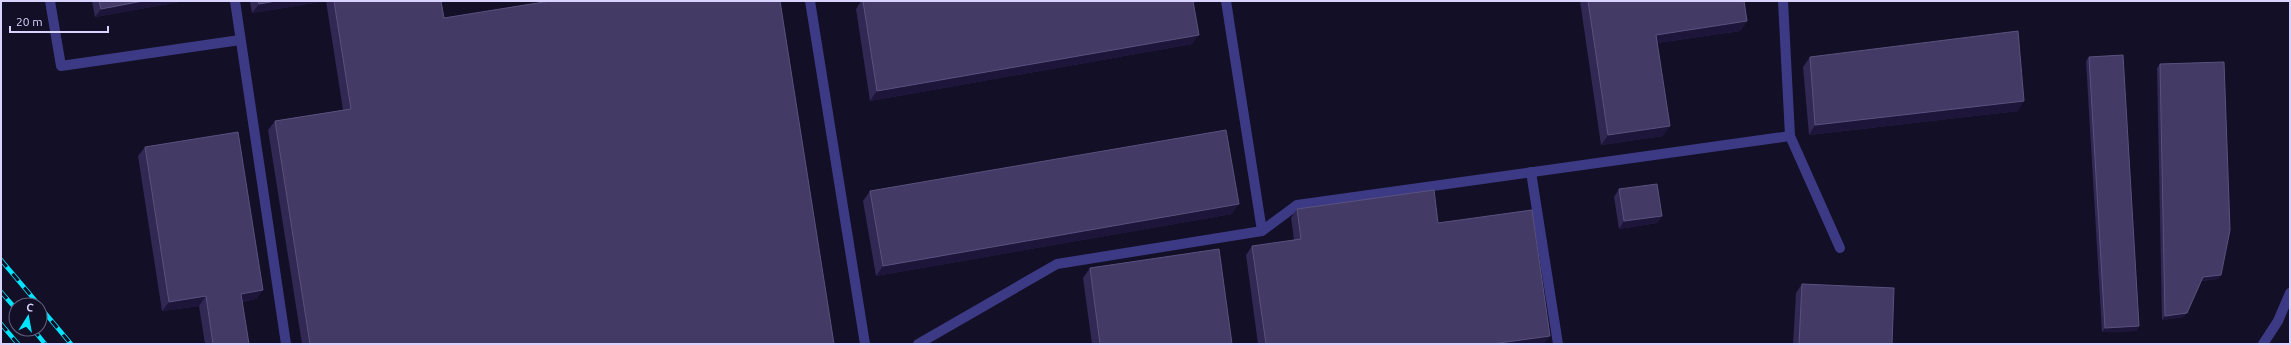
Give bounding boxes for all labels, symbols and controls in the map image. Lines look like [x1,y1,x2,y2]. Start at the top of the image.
scale bar [10,8,108,34]
text: 20 m [16,15,43,28]
north arrow [8,297,48,337]
text: С [25,301,35,314]

